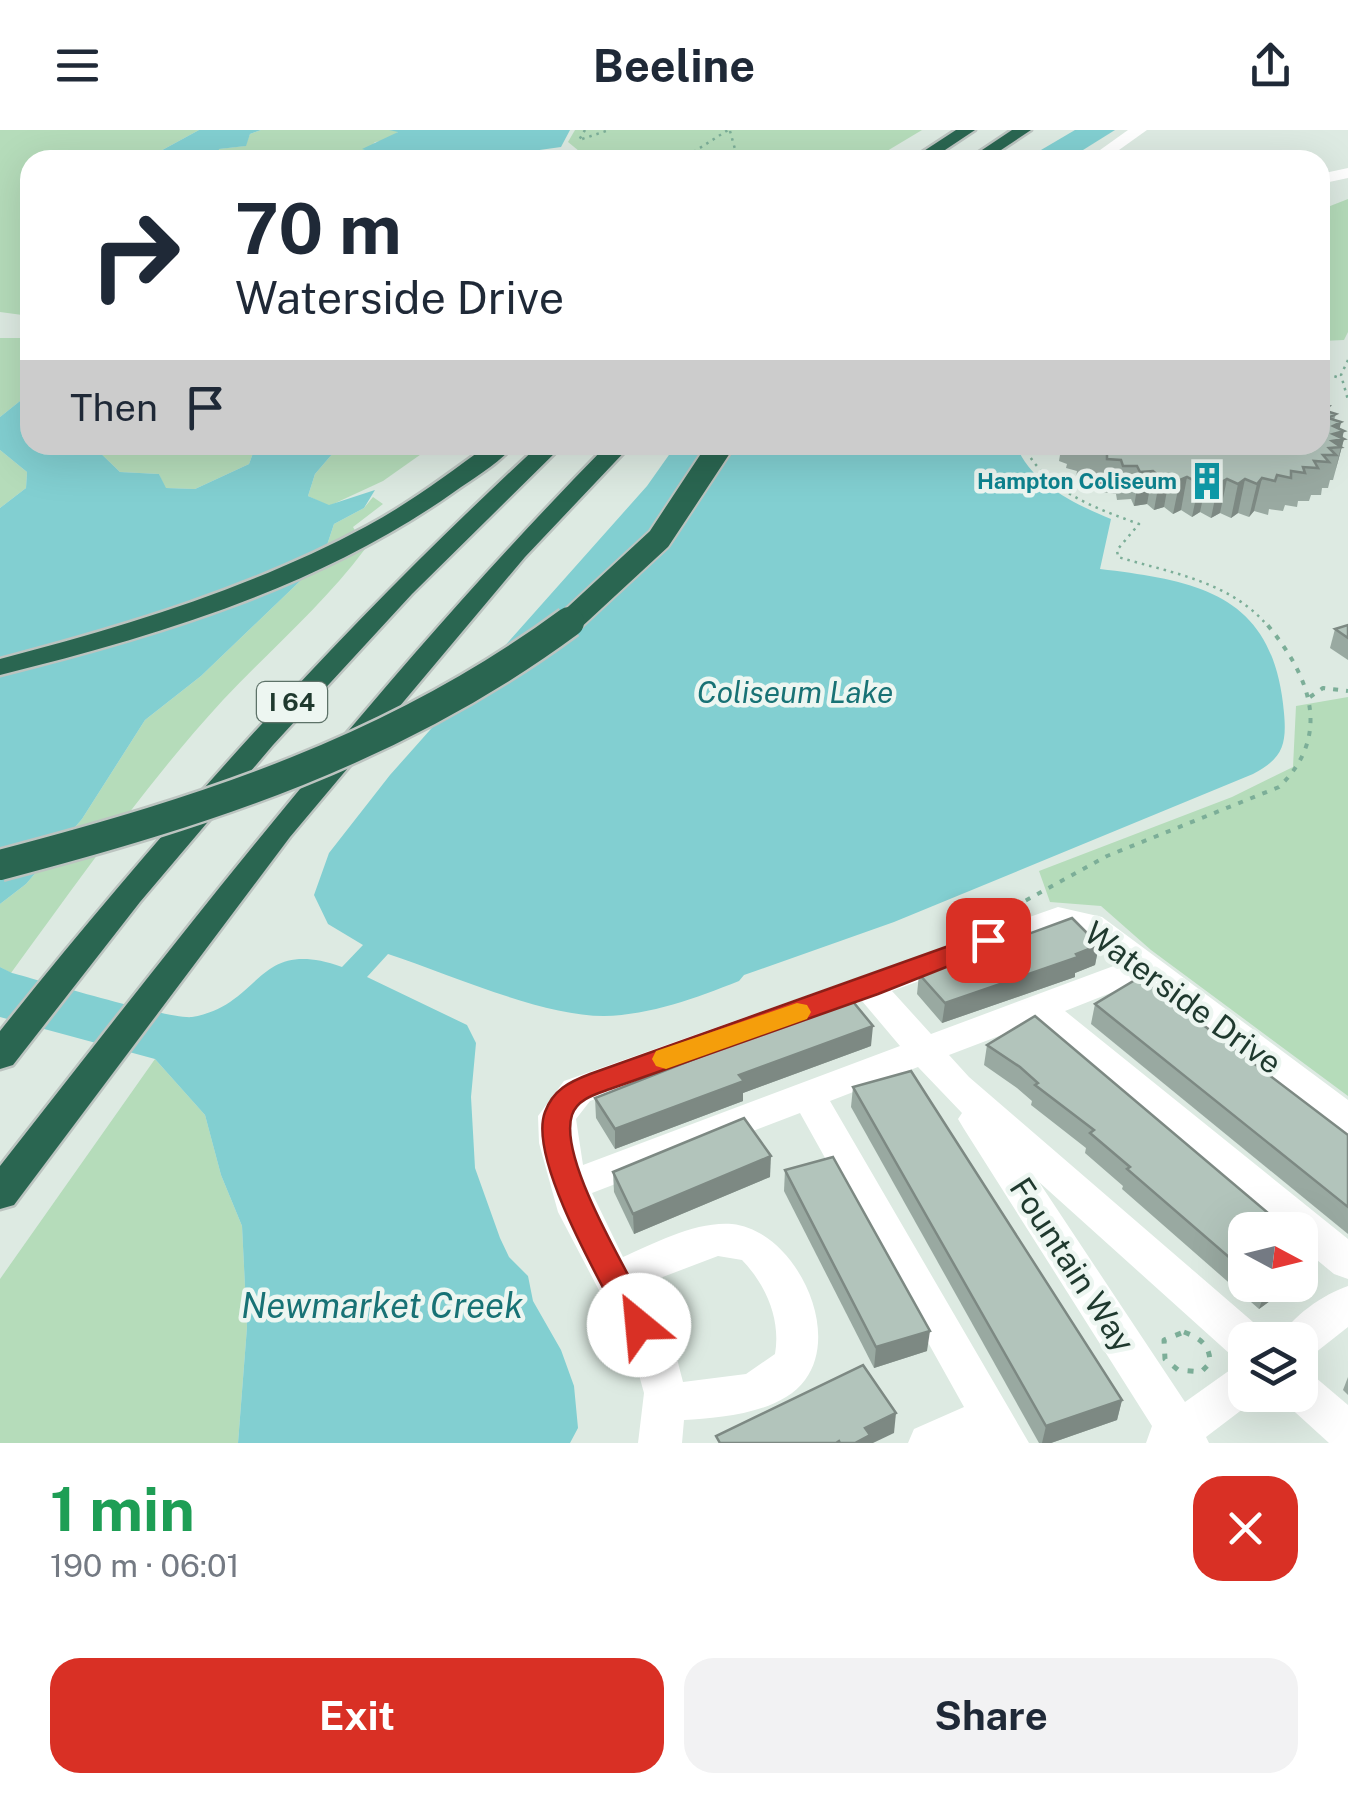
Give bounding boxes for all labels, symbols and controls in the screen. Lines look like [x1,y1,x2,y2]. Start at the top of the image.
icon: menu [50,38,105,93]
icon: share [1243,38,1298,93]
text: Beeline [593,39,755,92]
text: 70 m [235,187,402,270]
icon: right [70,190,200,320]
text: Waterside Drive [235,271,564,324]
icon: arrive [178,380,233,435]
text: Then [70,385,158,430]
building icon: Hampton Coliseum [1186,460,1228,502]
place label: Hampton Coliseum [977,468,1177,494]
water label: Coliseum Lake [697,674,893,710]
road number: I 64 [257,682,327,722]
pin [946,898,1031,983]
icon: arrive [961,913,1016,968]
street label: Waterside Drive [1078,914,1289,1081]
street label: Fountain Way [1002,1171,1142,1359]
north arrow [1228,1212,1318,1302]
map controls [1228,1212,1318,1412]
position arrow [587,1273,691,1377]
water label: Newmarket Creek [241,1285,523,1326]
button: layers [1228,1322,1318,1412]
text: 1 min [50,1474,195,1545]
button: close [1193,1476,1298,1581]
text: 190 m · 06:01 [50,1547,240,1584]
button: Exit [50,1658,664,1773]
button: Share [684,1658,1298,1773]

